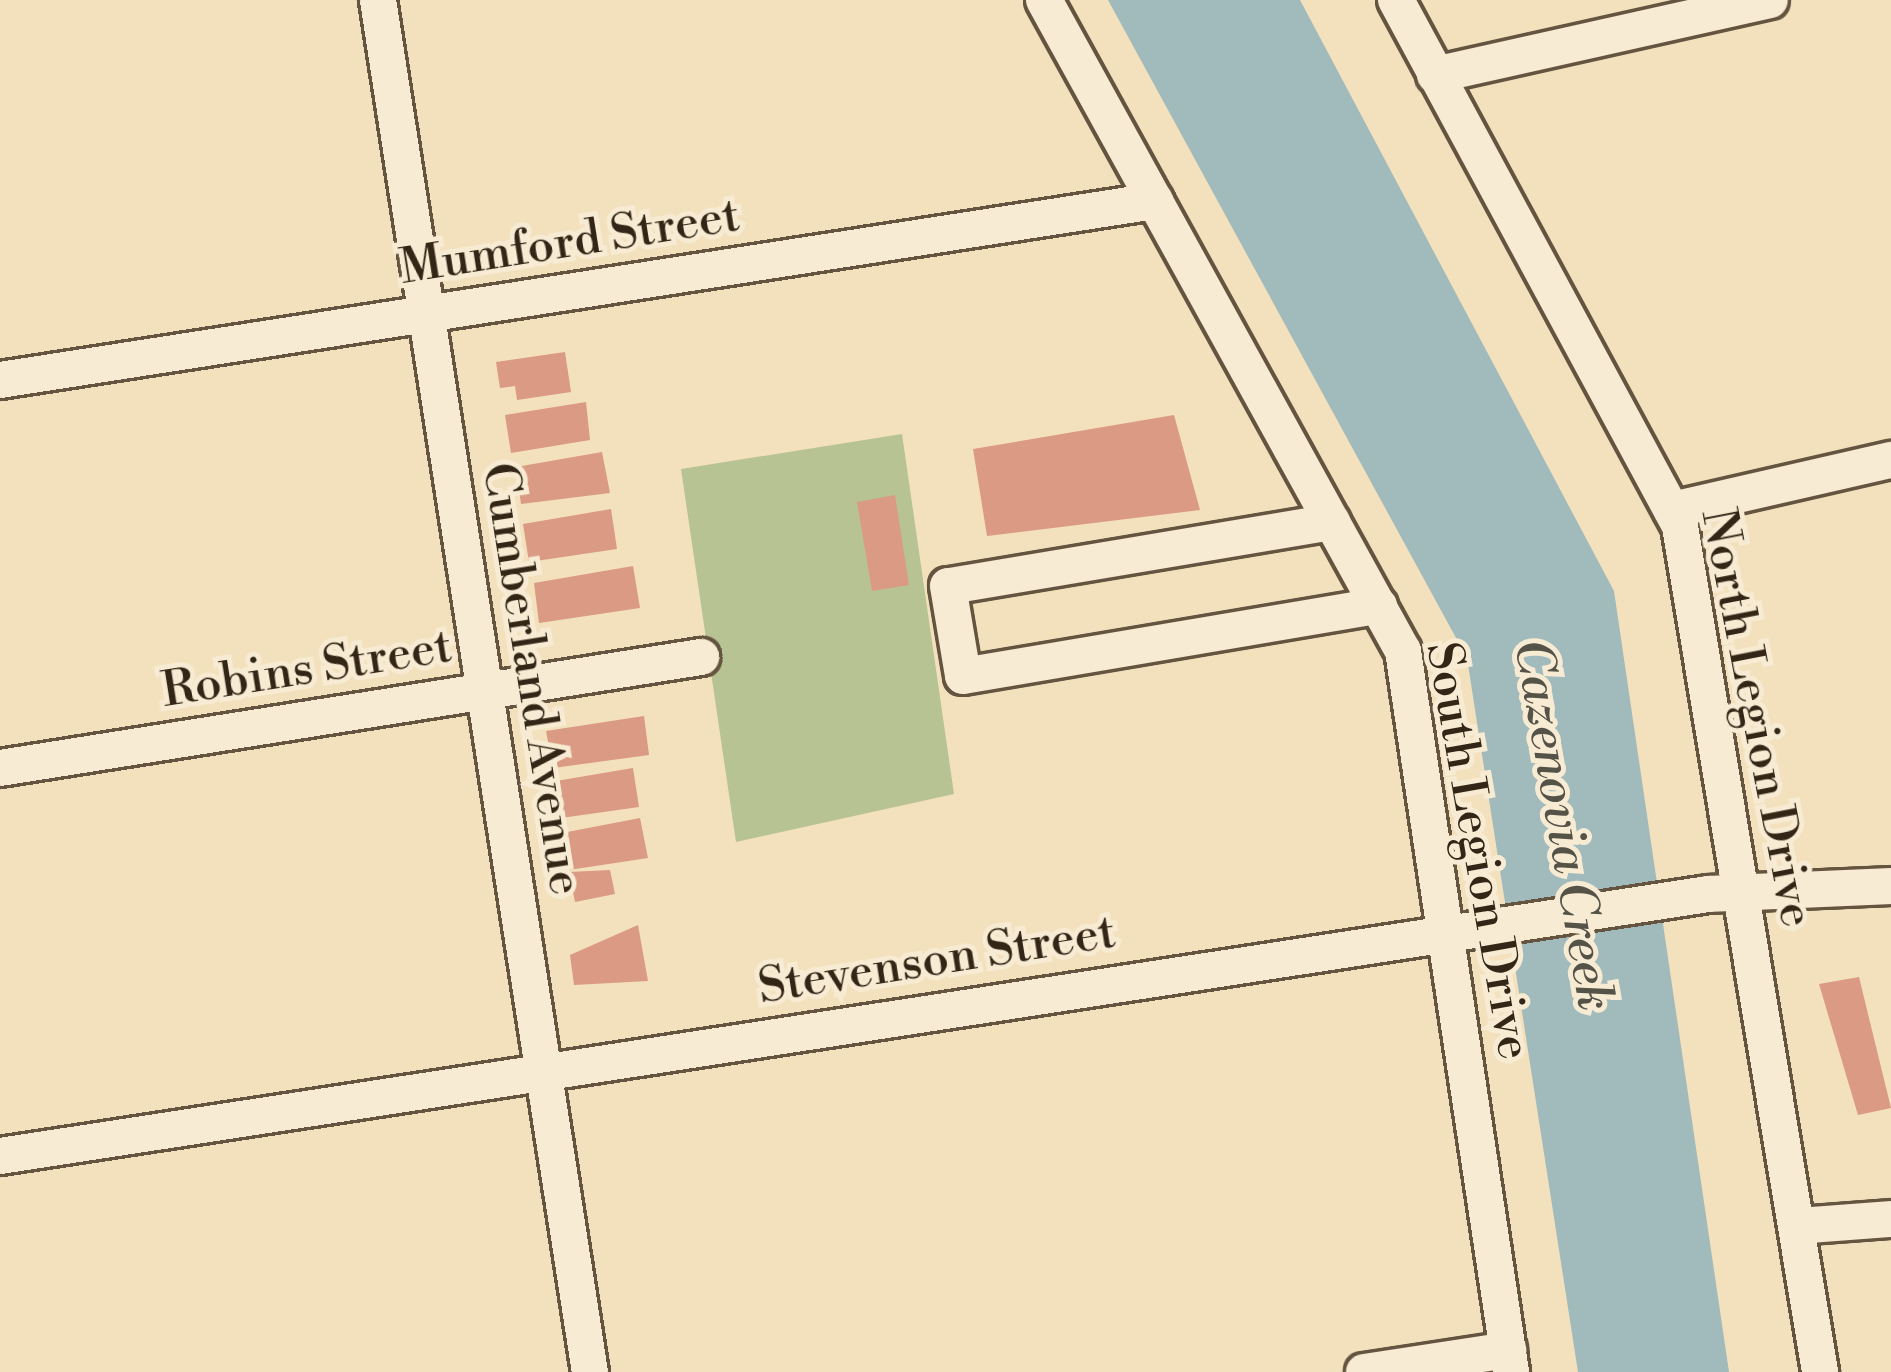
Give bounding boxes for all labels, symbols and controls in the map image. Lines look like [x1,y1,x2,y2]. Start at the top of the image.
street label: Mumford Street [396,188,744,298]
street label: Cumberland Avenue [468,459,594,899]
street label: North Legion Drive [1687,504,1825,932]
street label: Robins Street [158,619,456,721]
water label: Cazenovia Creek [1499,634,1625,1016]
street label: South Legion Drive [1412,638,1542,1064]
street label: Stevenson Street [754,904,1120,1018]

